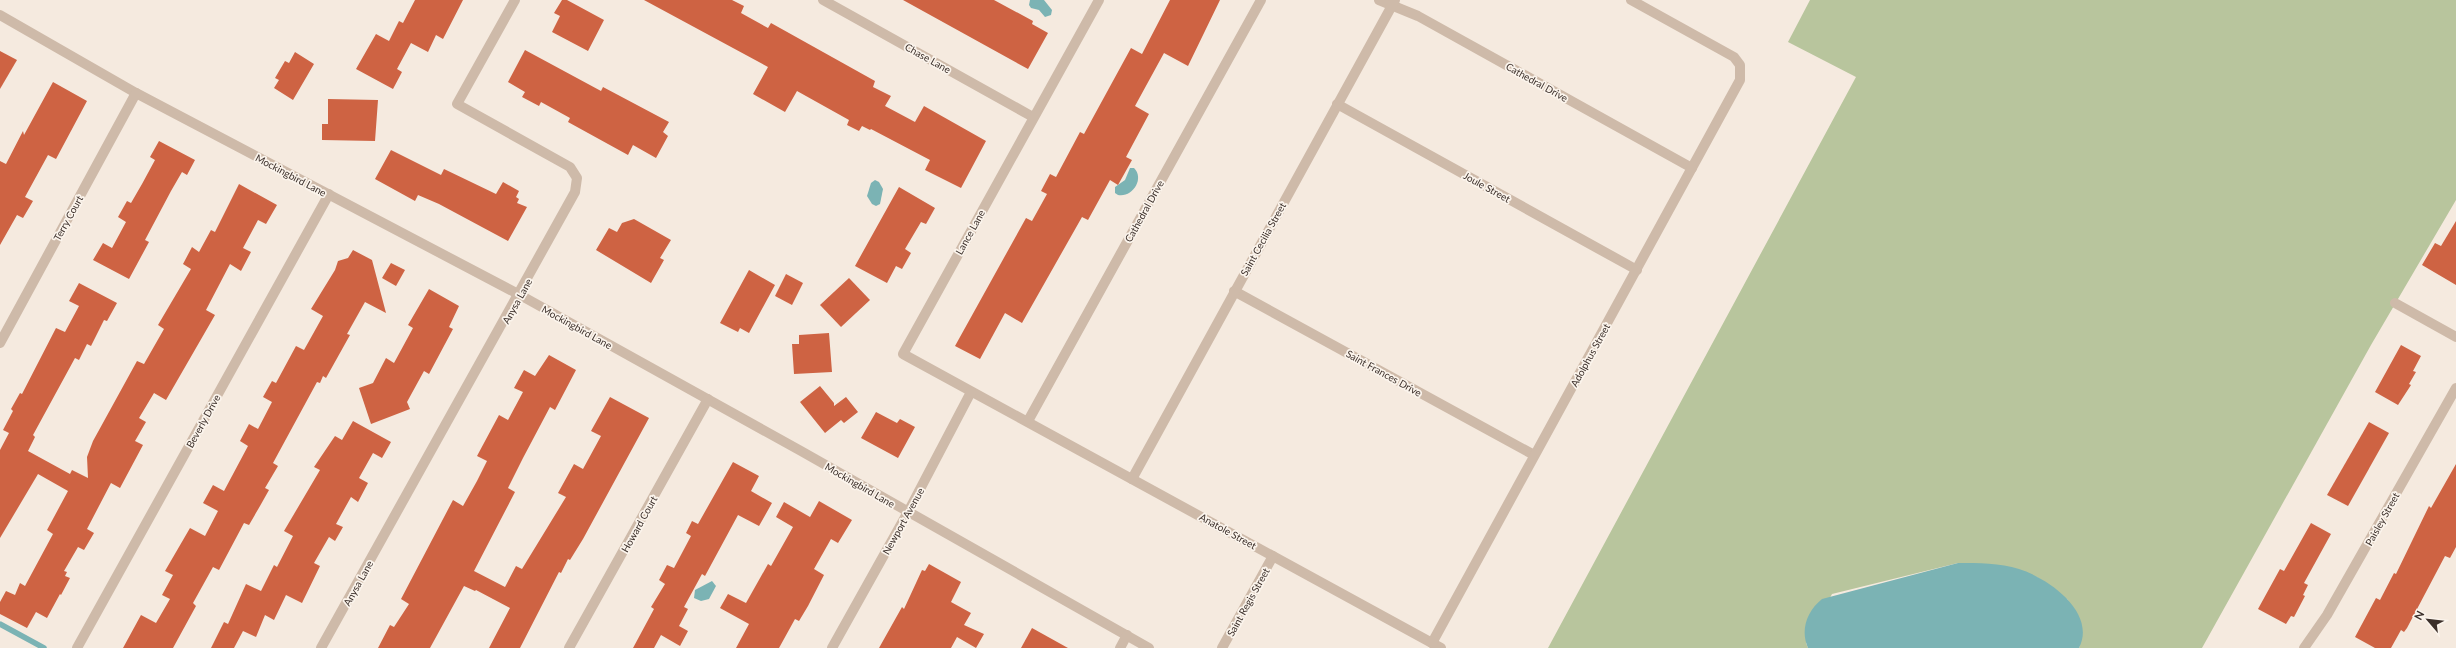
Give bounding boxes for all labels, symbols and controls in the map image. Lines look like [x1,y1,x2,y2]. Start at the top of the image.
street label: Chase Lane [903,41,953,75]
street label: Cathedral Drive [1504,60,1570,104]
street label: Mockingbird Lane [254,151,328,199]
street label: Joule Street [1461,169,1513,205]
street label: Cathedral Drive [1122,178,1166,244]
street label: Terry Court [51,193,86,243]
street label: Saint Cecilia Street [1238,200,1288,278]
street label: Lance Lane [953,208,987,256]
street label: Anysa Lane [500,276,534,326]
street label: Mockingbird Lane [540,303,614,351]
street label: Adolphus Street [1568,321,1612,389]
street label: Saint Frances Drive [1344,347,1424,399]
street label: Beverly Drive [183,392,223,450]
street label: Mockingbird Lane [823,460,897,510]
street label: Newport Avenue [880,486,926,556]
street label: Paisley Street [2362,490,2402,548]
street label: Howard Court [619,493,660,554]
street label: Anatole Street [1198,510,1259,552]
street label: Anysa Lane [341,558,375,608]
street label: Saint Regis Street [1224,565,1272,638]
north arrow [2408,600,2448,640]
text: N [2411,608,2426,622]

